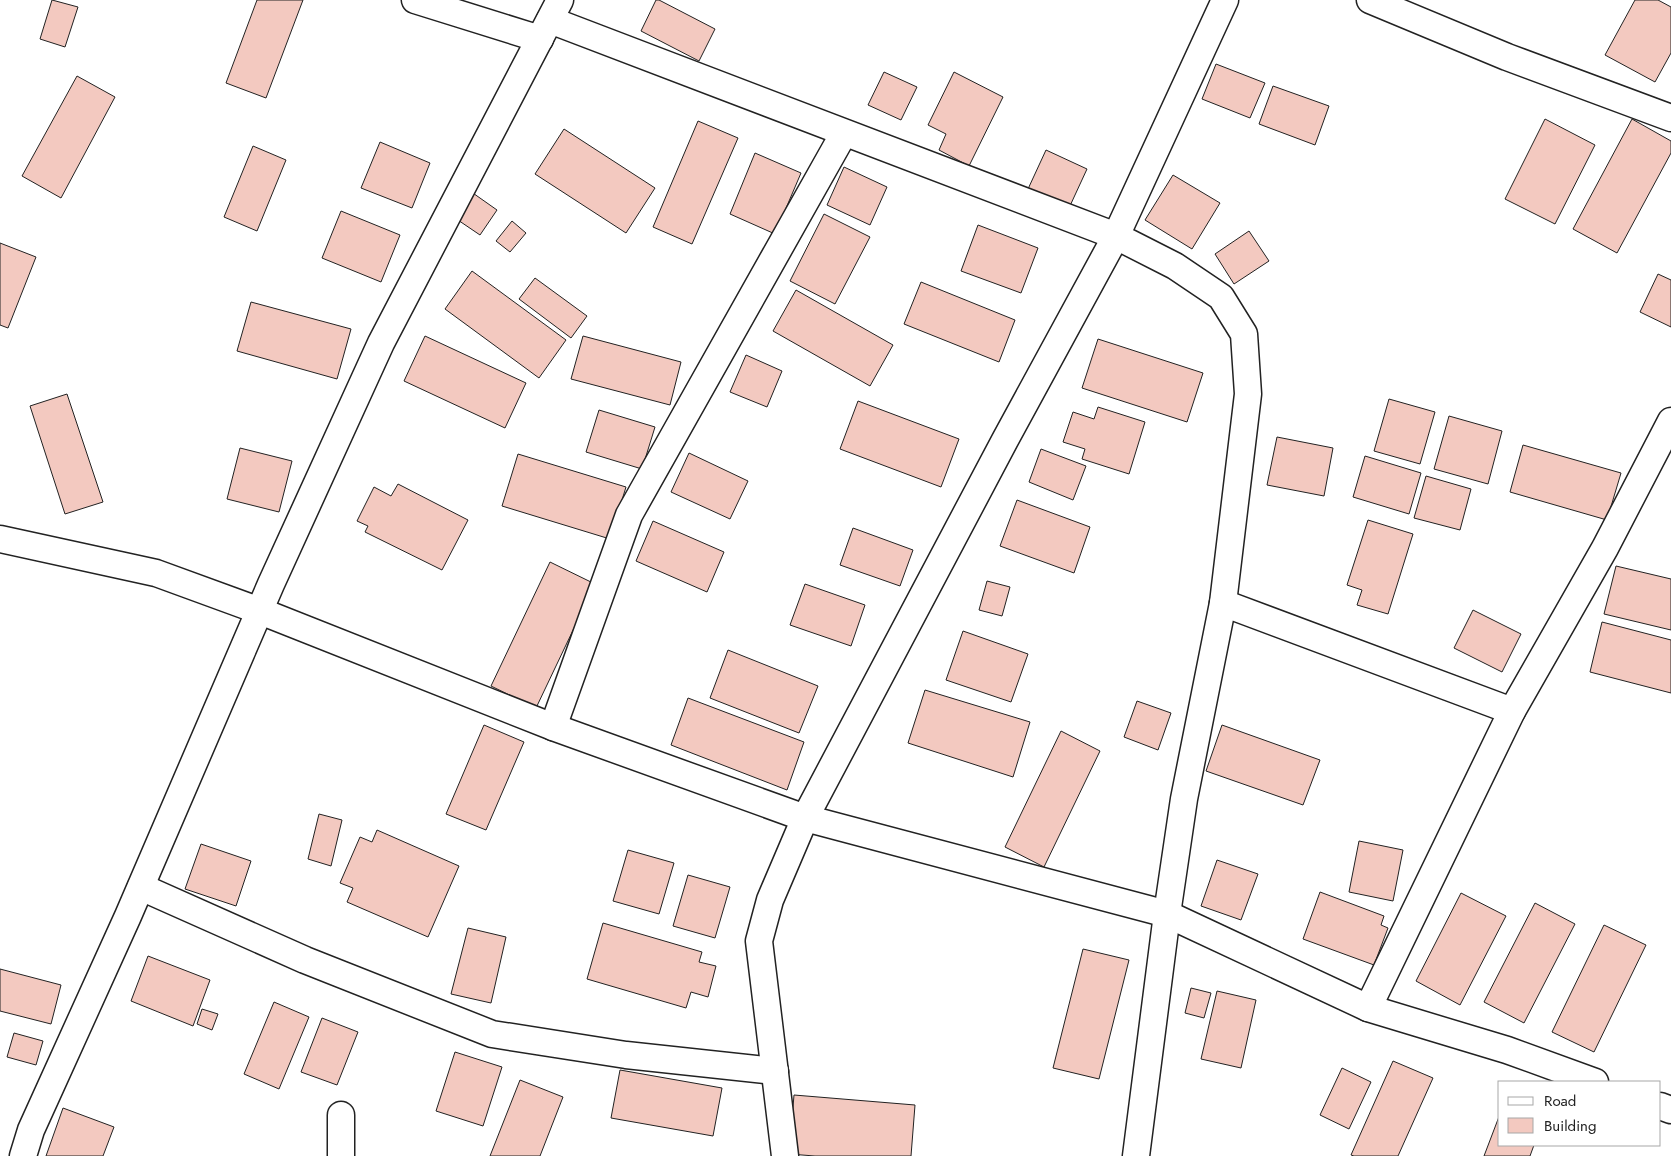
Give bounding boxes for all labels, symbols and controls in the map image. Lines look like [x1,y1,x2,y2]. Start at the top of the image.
legend [1498,1081,1661,1146]
text: Road [1544,1090,1576,1112]
text: Building [1544,1115,1596,1137]

